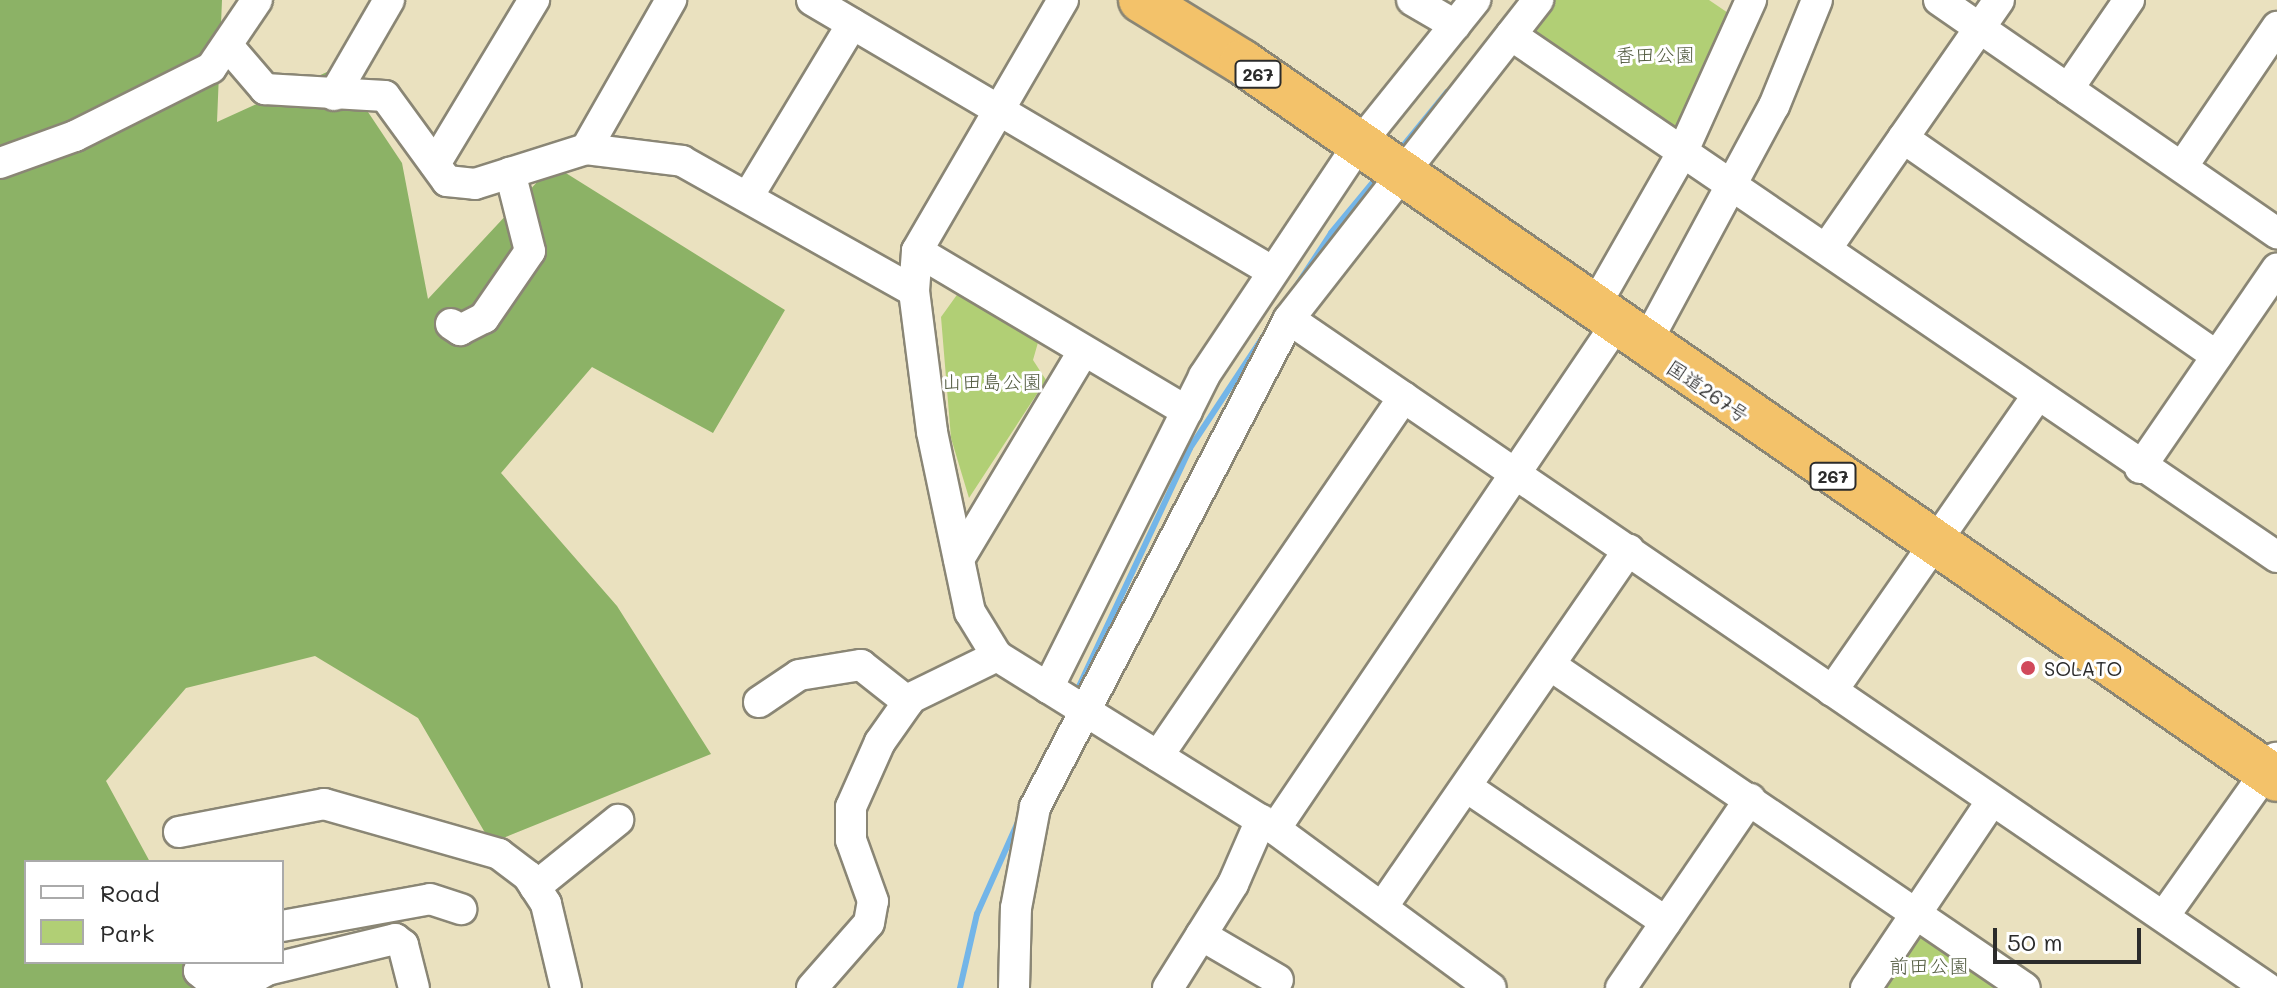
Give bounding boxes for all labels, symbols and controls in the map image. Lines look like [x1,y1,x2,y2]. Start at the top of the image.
park label: 香田公園 [1615,42,1695,66]
road number: 267 [1234,60,1282,88]
street label: 国道267号 [1662,355,1754,427]
park label: 山田島公園 [942,369,1042,393]
road number: 267 [1809,462,1857,490]
place label: SOLATO [2044,656,2122,680]
marker: SOLATO [2019,659,2037,677]
legend [24,860,284,964]
text: Road [100,877,160,908]
scale bar [1997,912,2145,962]
text: Park [100,917,154,948]
text: 50 m [2007,926,2063,957]
park label: 前田公園 [1889,953,1969,977]

